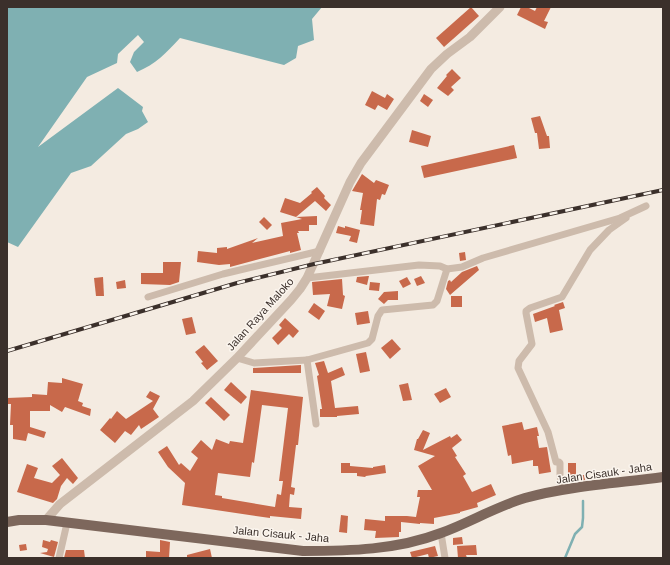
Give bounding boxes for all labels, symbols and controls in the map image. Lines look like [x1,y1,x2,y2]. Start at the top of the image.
street label: Jalan Raya Maloko [224,275,296,353]
street label: Jalan Cisauk - Jaha [555,460,654,486]
street label: Jalan Cisauk - Jaha [232,524,331,544]

